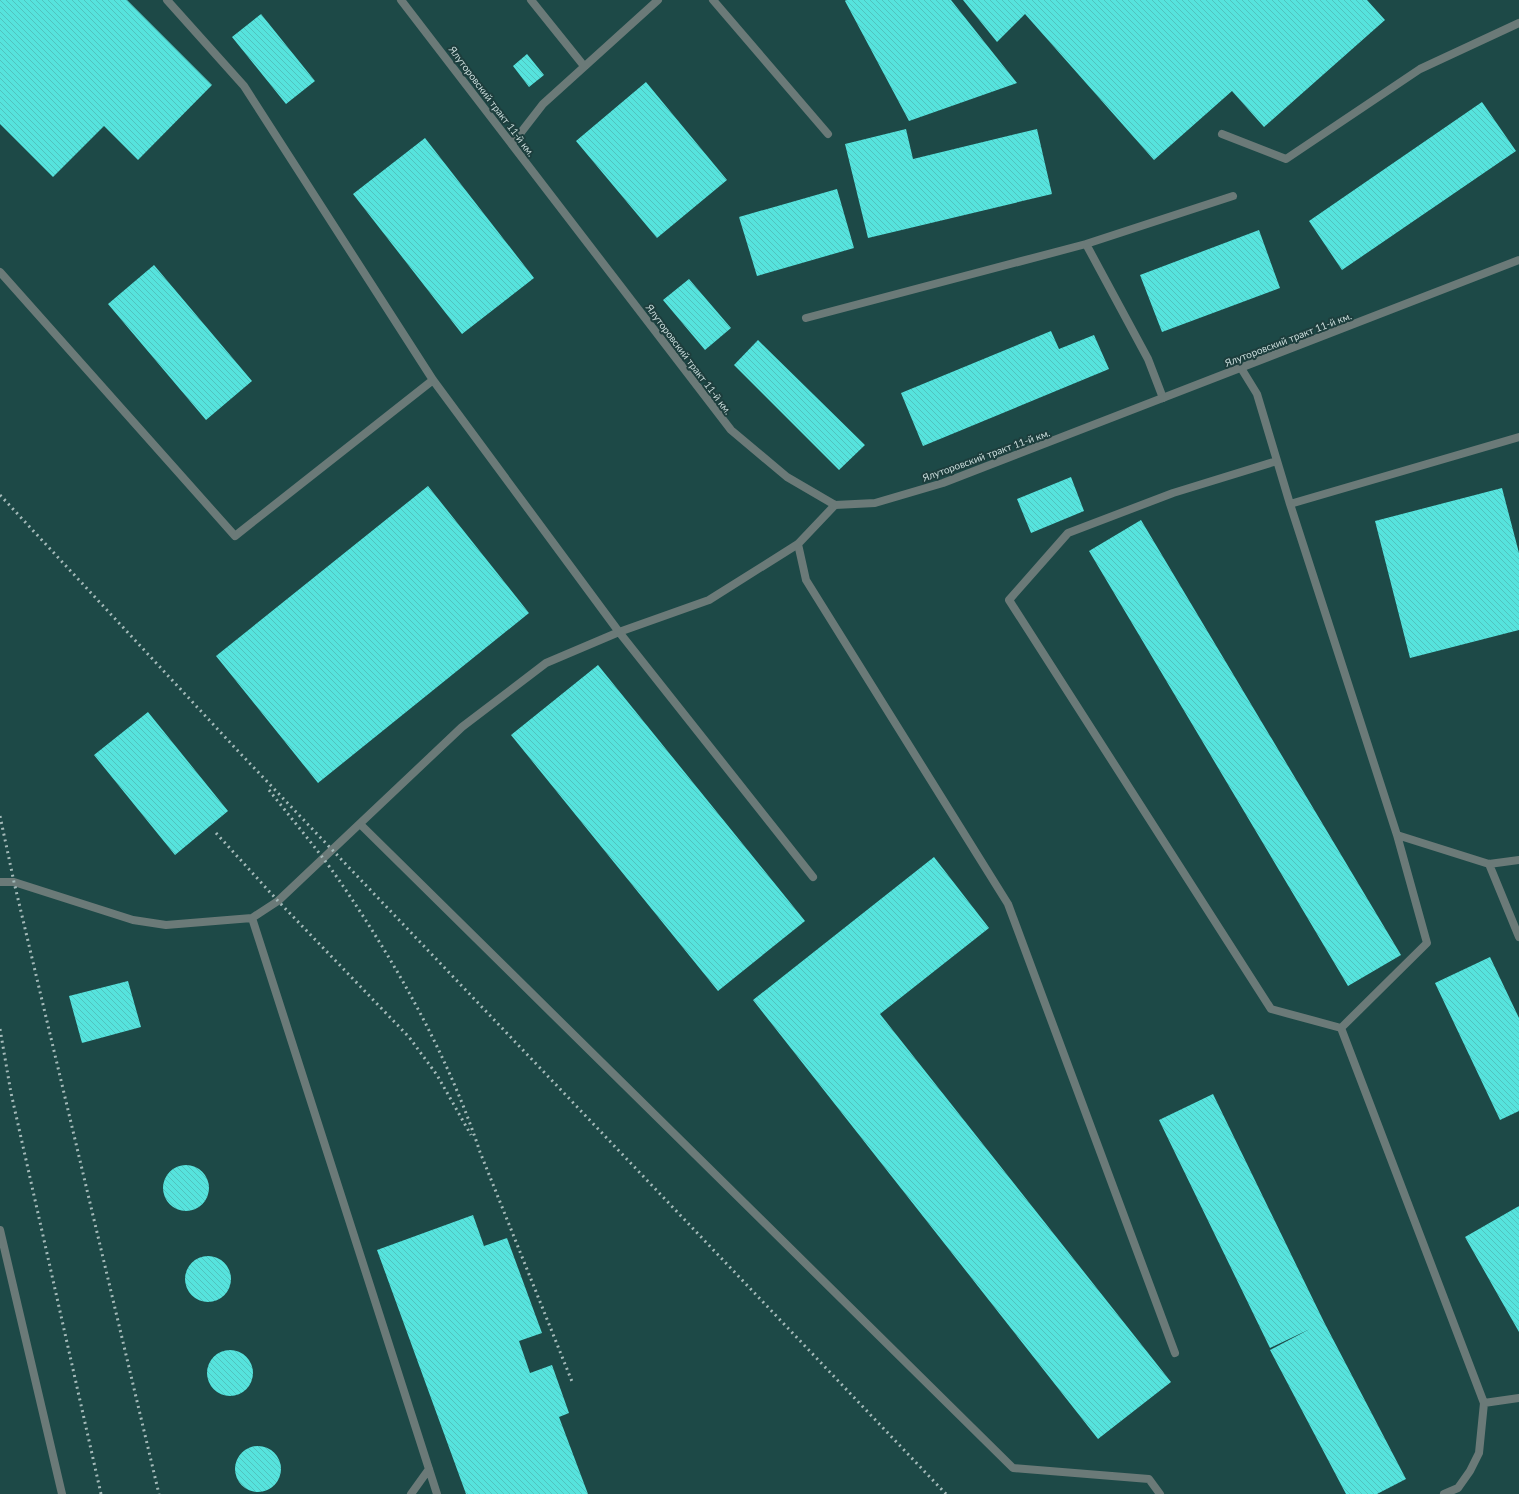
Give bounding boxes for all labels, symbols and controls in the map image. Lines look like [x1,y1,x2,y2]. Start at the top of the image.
street label: Ялуторовский тракт 11-й км. [446,43,537,159]
street label: Ялуторовский тракт 11-й км. [643,301,734,417]
street label: Ялуторовский тракт 11-й км. [1222,309,1353,369]
street label: Ялуторовский тракт 11-й км. [920,426,1051,484]

